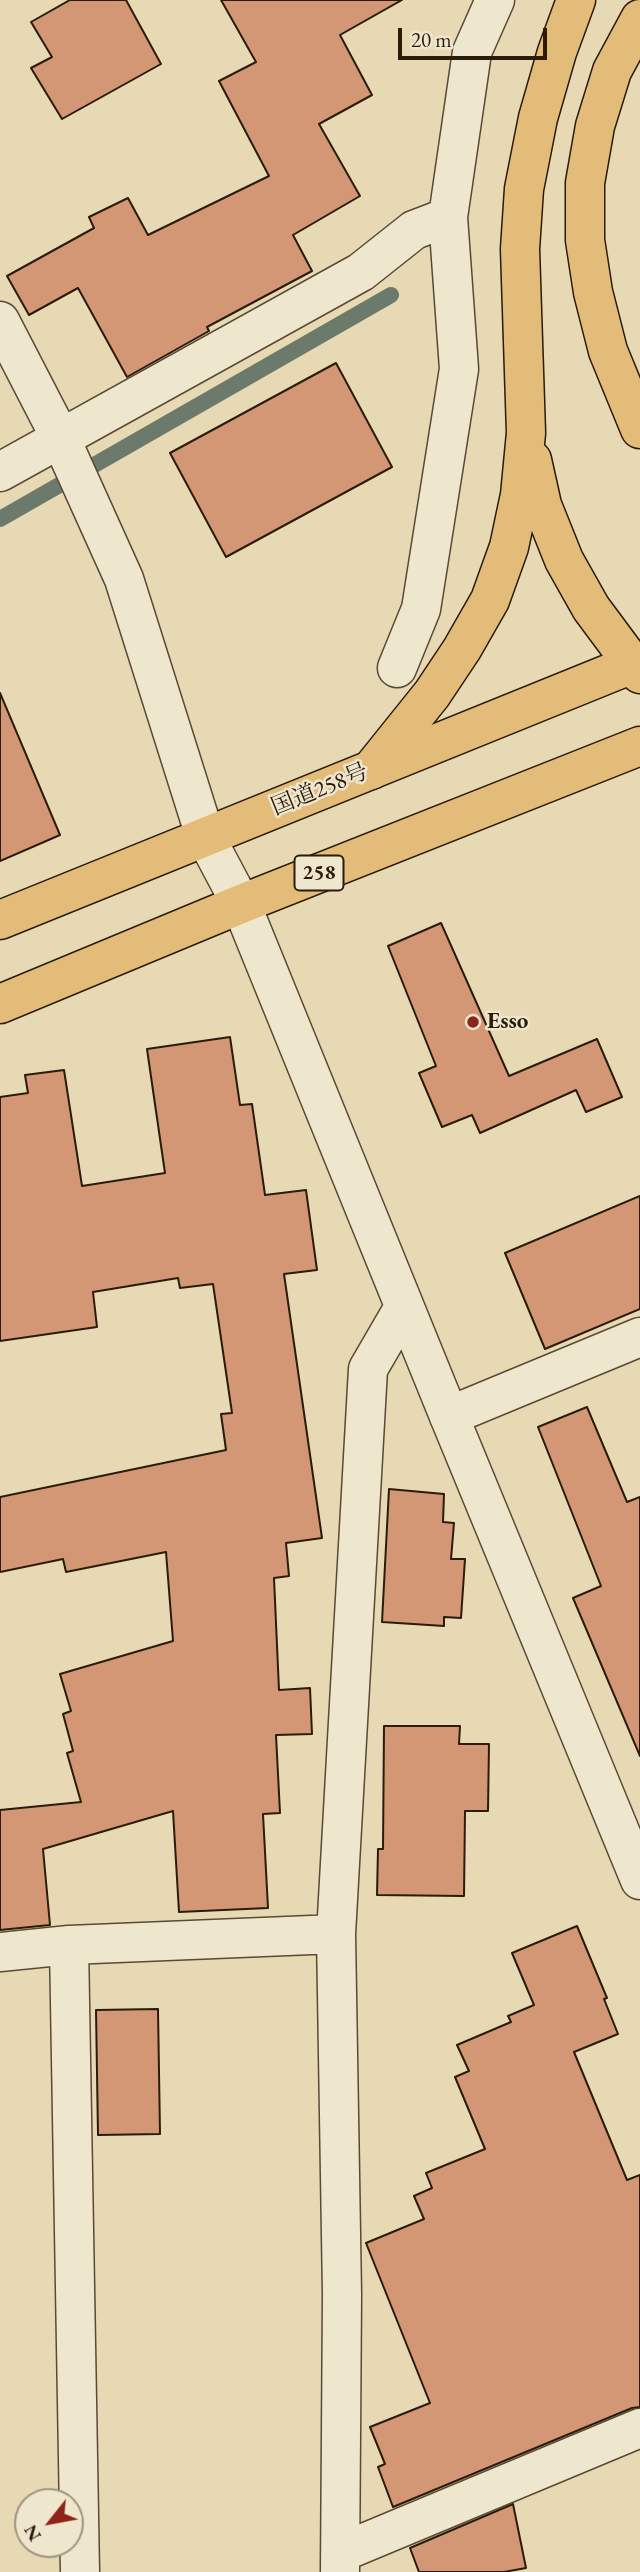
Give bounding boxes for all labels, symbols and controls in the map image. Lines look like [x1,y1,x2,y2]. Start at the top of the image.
scale bar [402,14,551,58]
text: 20 m [411,26,452,53]
street label: 国道258号 [267,758,373,822]
road number: 258 [294,856,344,890]
place label: Esso [487,1008,528,1036]
marker: Esso [465,1014,481,1030]
north arrow [14,2488,84,2558]
text: N [18,2520,47,2546]

